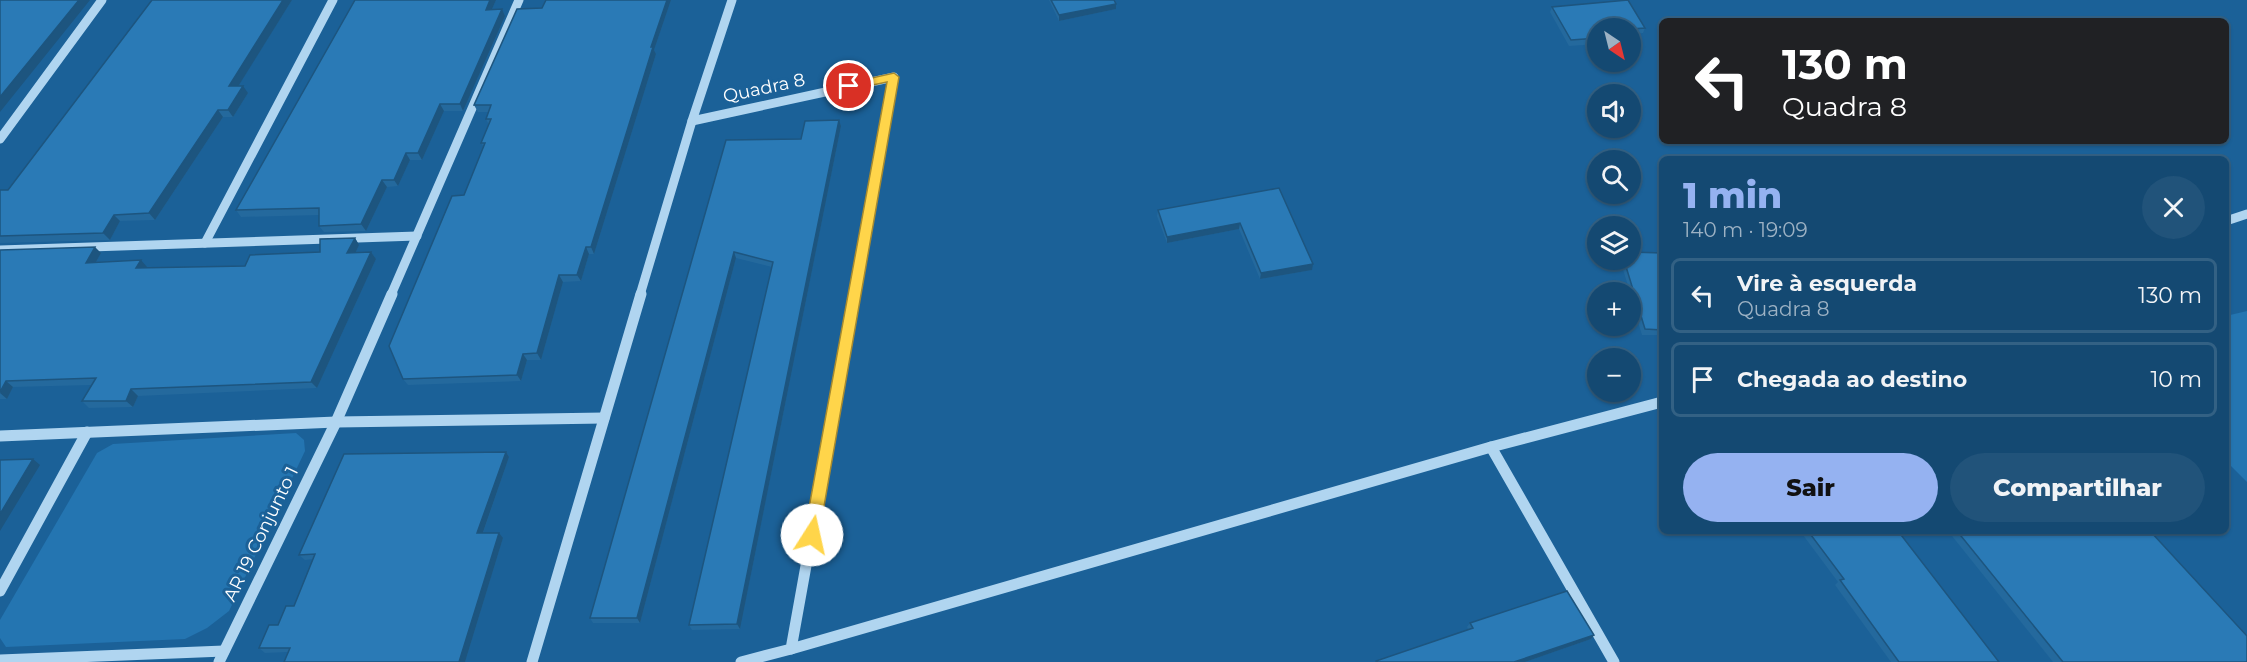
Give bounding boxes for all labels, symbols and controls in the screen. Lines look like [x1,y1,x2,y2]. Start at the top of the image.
north arrow [1587,18,1641,72]
map controls [1587,18,1641,402]
text: 130 m [1782,38,1908,90]
icon: left [1683,42,1761,120]
pin [823,60,874,111]
street label: Quadra 8 [721,69,807,107]
icon: arrive [832,69,865,102]
button: sound [1587,84,1641,138]
text: Quadra 8 [1782,90,1907,123]
button: search [1587,150,1641,204]
text: 1 min [1683,173,1782,217]
button: close [2142,176,2205,239]
button: layers [1587,216,1641,270]
text: 140 m · 19:09 [1683,218,1808,242]
text: Vire à esquerda [1737,270,1917,297]
icon: left [1686,279,1719,312]
button: + [1587,282,1641,336]
text: 130 m [2138,282,2202,309]
text: Quadra 8 [1737,297,1830,321]
button: − [1587,348,1641,402]
icon: arrive [1686,363,1719,396]
text: Chegada ao destino [1737,366,1967,393]
text: 10 m [2150,366,2202,393]
button: Sair [1683,453,1938,522]
button: Compartilhar [1950,453,2205,522]
street label: AR 19 Conjunto 1 [219,463,303,605]
position arrow [780,503,844,567]

